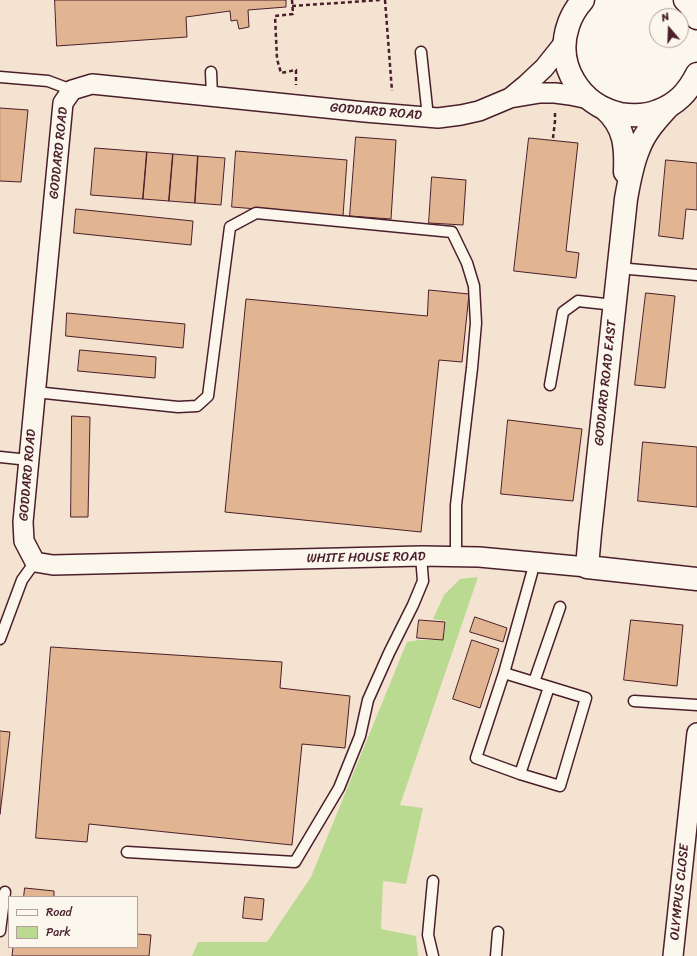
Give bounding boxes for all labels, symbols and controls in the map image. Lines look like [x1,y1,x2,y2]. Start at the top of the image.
text: N [659,7,672,27]
north arrow [649,8,689,48]
street label: GODDARD ROAD [329,100,423,124]
street label: GODDARD ROAD [46,106,72,200]
street label: GODDARD ROAD EAST [592,319,620,447]
street label: GODDARD ROAD [16,428,40,522]
street label: WHITE HOUSE ROAD [306,549,426,567]
street label: OLYMPUS CLOSE [667,843,693,941]
legend [8,896,138,948]
text: Road [46,901,72,923]
text: Park [46,921,71,943]

